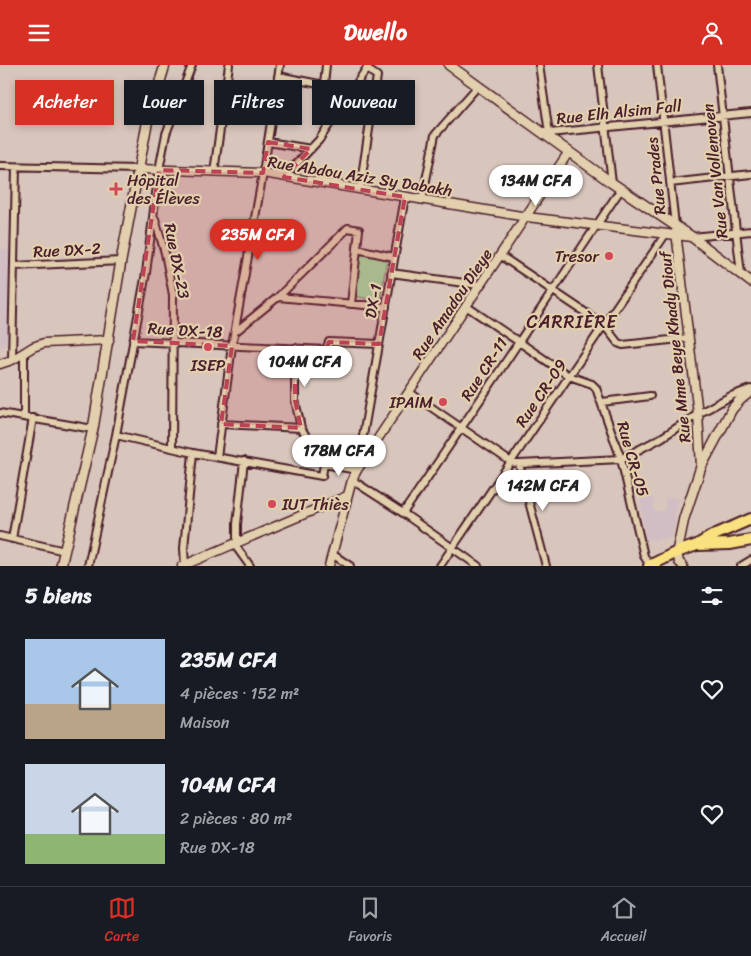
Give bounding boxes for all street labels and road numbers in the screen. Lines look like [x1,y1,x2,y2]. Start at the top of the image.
street label: Rue Elh Alsim Fall [555,91,683,133]
street label: Rue Van Vollenoven [693,102,737,240]
street label: Rue Prades [637,135,674,216]
street label: Rue Abdou Aziz Sy Dabakh [265,147,455,205]
street label: Rue DX-23 [155,221,199,301]
street label: Rue DX-2 [33,234,101,266]
street label: Rue Amadou Dieye [404,242,500,366]
street label: Rue Mme Beye Khady Diouf [650,248,699,444]
street label: DX-1 [356,281,390,320]
street label: Rue DX-18 [147,314,223,346]
street label: Rue CR-11 [452,331,516,407]
street label: Rue CR-09 [507,353,575,433]
street label: Rue CR-05 [608,418,658,500]

